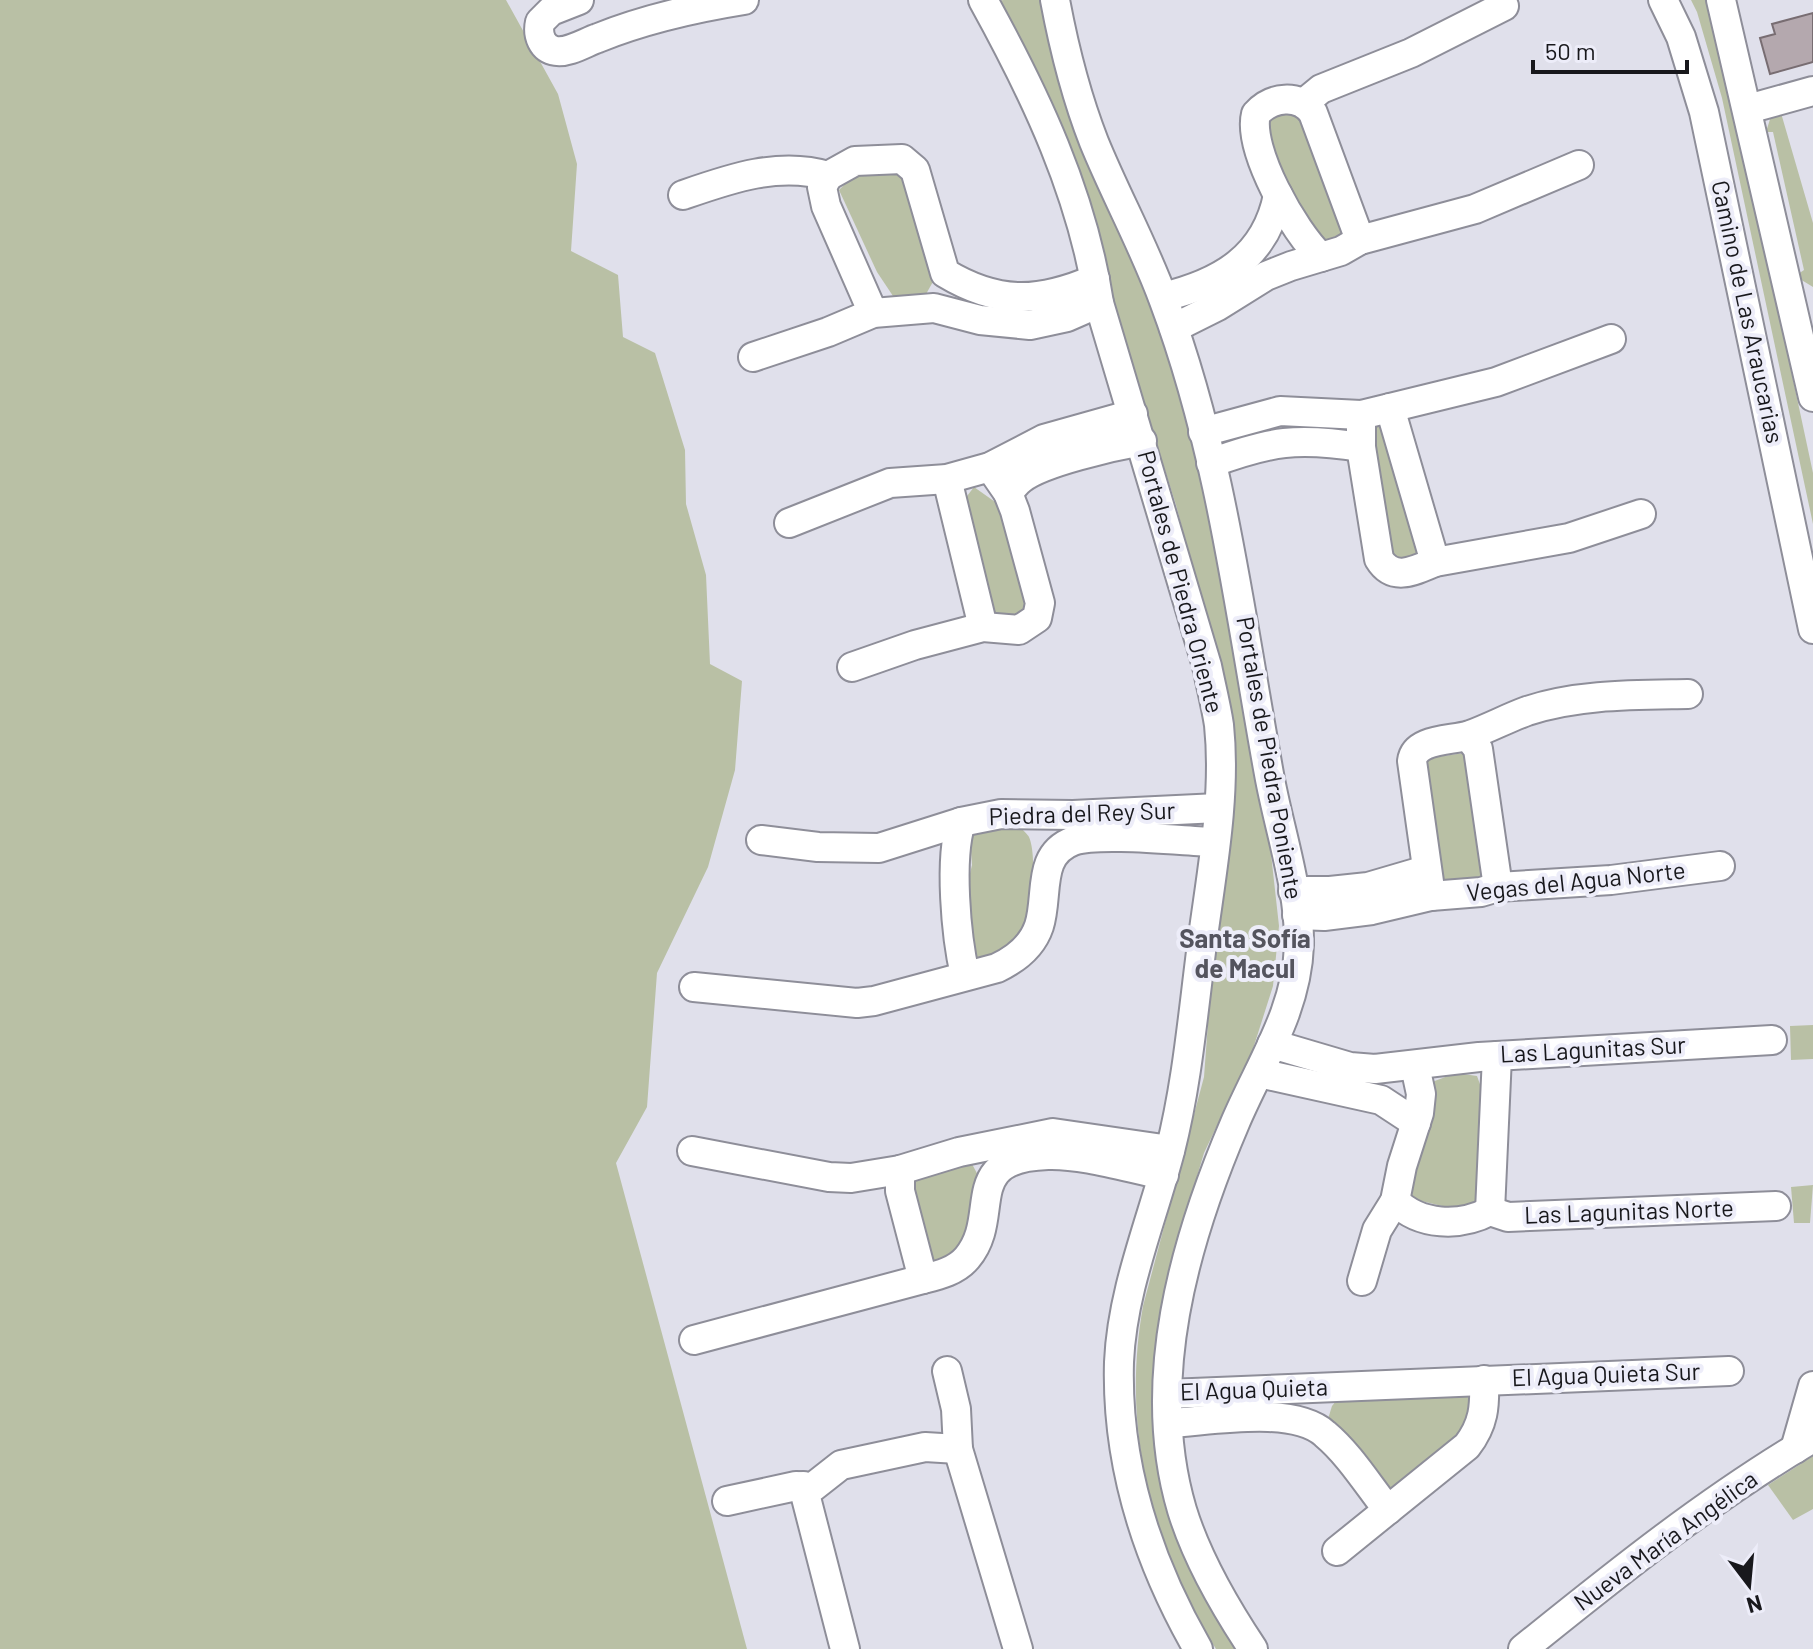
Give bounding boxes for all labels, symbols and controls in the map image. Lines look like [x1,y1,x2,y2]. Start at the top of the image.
scale bar [1533,24,1687,74]
text: 50 m [1545,36,1596,65]
street label: Camino de Las Araucarias [1706,178,1791,446]
street label: Portales de Piedra Oriente [1132,447,1230,716]
street label: Portales de Piedra Poniente [1231,614,1310,902]
street label: Piedra del Rey Sur [988,795,1176,830]
street label: Vegas del Agua Norte [1465,855,1687,906]
district label: Santa Sofía de Macul [1179,922,1311,983]
street label: Las Lagunitas Sur [1499,1029,1687,1068]
street label: Las Lagunitas Norte [1524,1192,1734,1229]
street label: El Agua Quieta Sur [1511,1356,1701,1391]
street label: El Agua Quieta [1179,1371,1328,1406]
street label: Nueva María Angélica [1569,1465,1763,1617]
north arrow [1709,1545,1789,1625]

